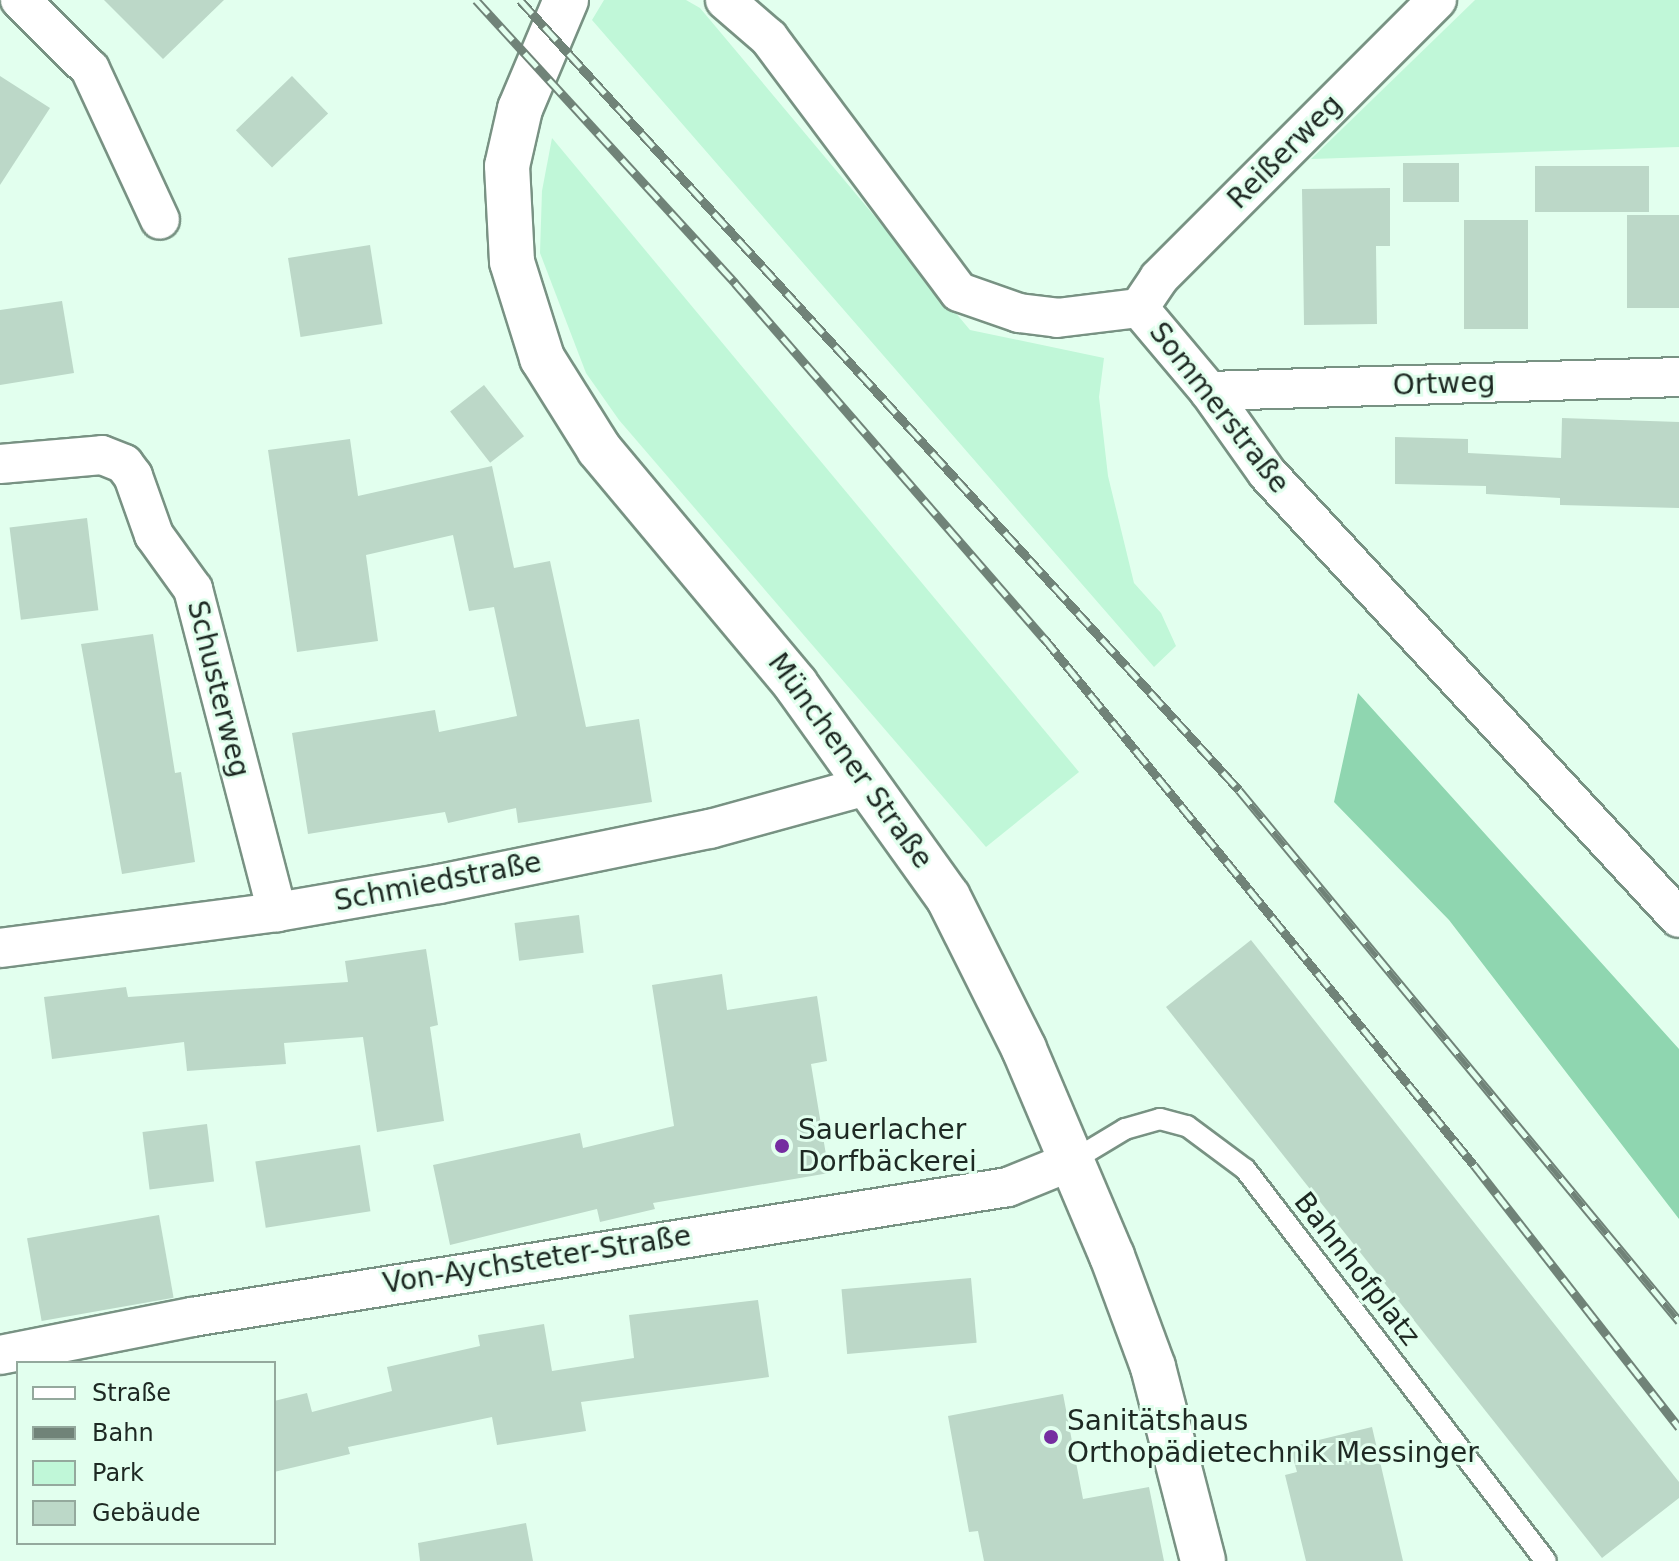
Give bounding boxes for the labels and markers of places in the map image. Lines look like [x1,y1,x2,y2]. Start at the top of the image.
place label: Sauerlacher Dorfbäckerei [798,1113,977,1179]
marker: Sauerlacher Dorfbäckerei [773,1137,791,1155]
place label: Sanitätshaus Orthopädietechnik Messinger [1067,1404,1479,1470]
marker: Sanitätshaus Orthopädietechnik Messinger [1042,1428,1060,1446]

